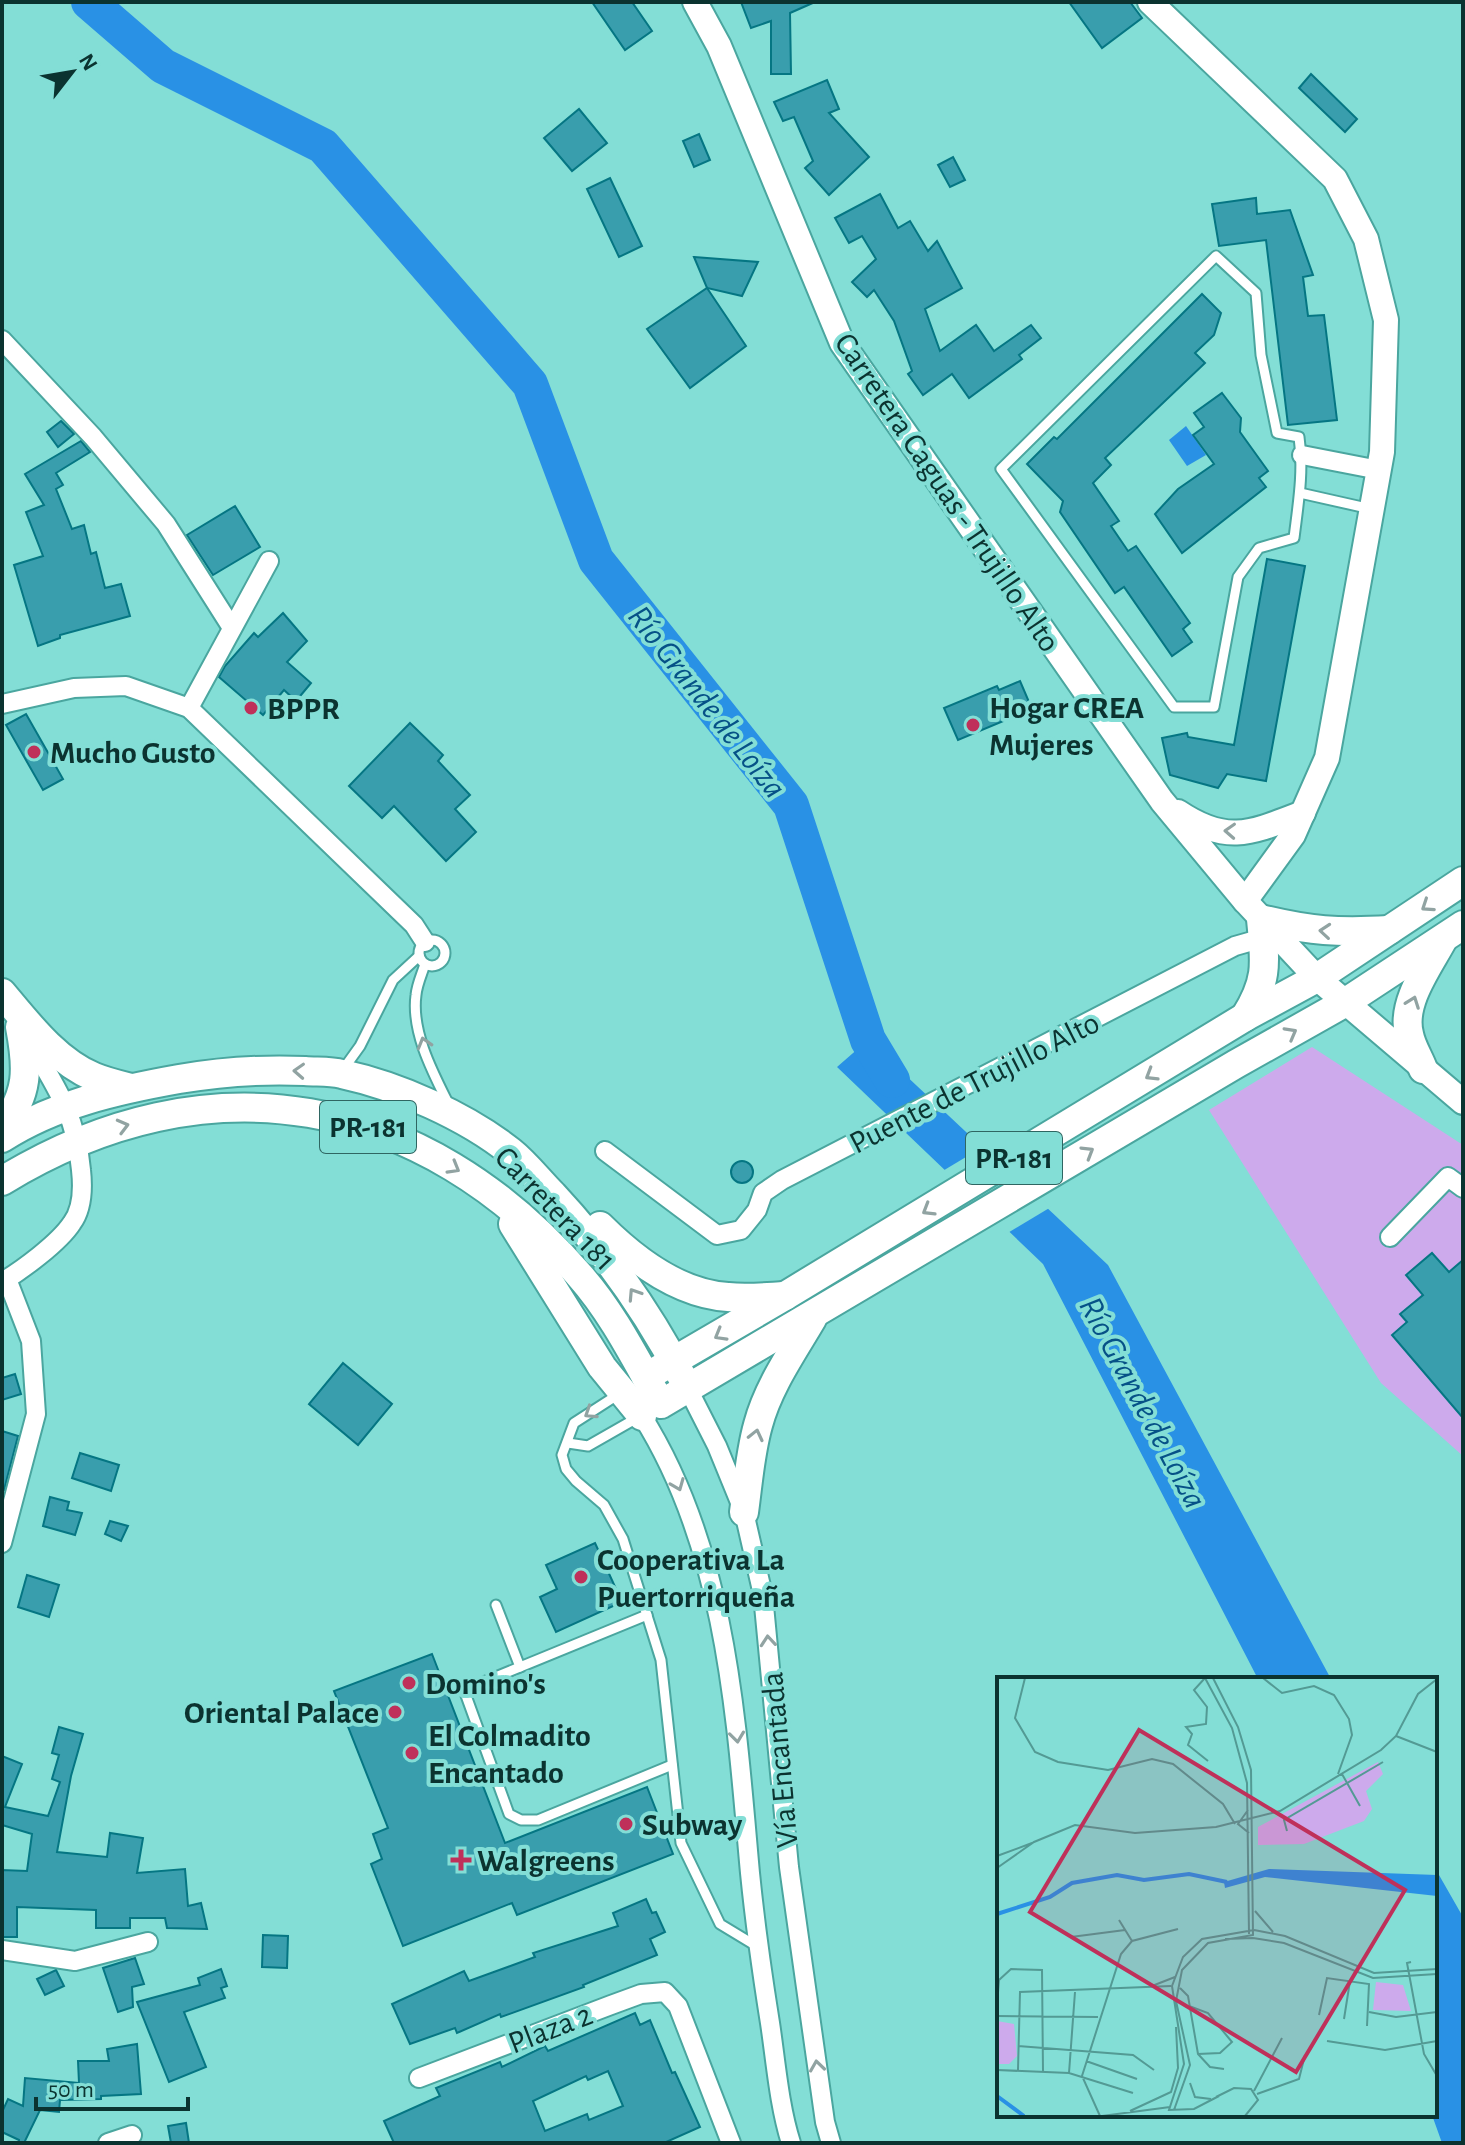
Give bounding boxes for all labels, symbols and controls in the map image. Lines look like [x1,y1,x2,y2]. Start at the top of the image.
north arrow [32,32,112,112]
text: N [75,50,102,74]
street label: Carretera Caguas - Trujillo Alto [829,328,1066,658]
water label: Río Grande de Loíza [621,600,792,805]
place label: Hogar CREA Mujeres [989,692,1144,761]
place label: BPPR [267,693,340,725]
marker: BPPR [242,699,260,717]
marker: Hogar CREA Mujeres [964,716,982,734]
place label: Mucho Gusto [50,737,216,769]
marker: Mucho Gusto [25,743,43,761]
one-way arrow [1223,823,1235,840]
one-way arrow [1421,896,1435,911]
one-way arrow [1318,923,1331,940]
one-way arrow [1403,996,1420,1010]
street label: Puente de Trujillo Alto [845,1006,1104,1160]
one-way arrow [1282,1027,1297,1043]
one-way arrow [417,1037,433,1051]
one-way arrow [292,1063,305,1080]
one-way arrow [1145,1065,1160,1080]
road number: PR-181 [320,1101,416,1153]
one-way arrow [116,1118,130,1135]
road number: PR-181 [966,1132,1062,1184]
street label: Carretera 181 [489,1141,622,1277]
one-way arrow [1079,1146,1094,1162]
one-way arrow [445,1158,460,1174]
one-way arrow [922,1200,937,1215]
one-way arrow [628,1289,643,1303]
water label: Río Grande de Loíza [1072,1292,1212,1514]
one-way arrow [714,1325,729,1341]
one-way arrow [584,1404,598,1419]
one-way arrow [747,1428,764,1442]
one-way arrow [668,1477,684,1491]
place label: Cooperativa La Puertorriqueña [597,1544,795,1613]
marker: Cooperativa La Puertorriqueña [572,1568,590,1586]
one-way arrow [759,1634,776,1647]
place label: Domino's [425,1668,546,1700]
street label: Vía Encantada [756,1670,804,1849]
marker: Domino's [400,1674,418,1692]
inset map [997,1677,1437,2117]
place label: Oriental Palace [184,1697,379,1729]
marker: Oriental Palace [386,1703,404,1721]
place label: El Colmadito Encantado [428,1720,591,1789]
one-way arrow [728,1730,745,1744]
marker: El Colmadito Encantado [403,1744,421,1762]
place label: Subway [642,1809,743,1841]
marker: Subway [617,1815,635,1833]
place label: Walgreens [477,1845,614,1877]
marker: Walgreens [452,1851,470,1869]
street label: Plaza 2 [504,1998,597,2059]
one-way arrow [809,2060,826,2073]
scale bar [36,2061,188,2111]
text: 50 m [48,2078,94,2102]

